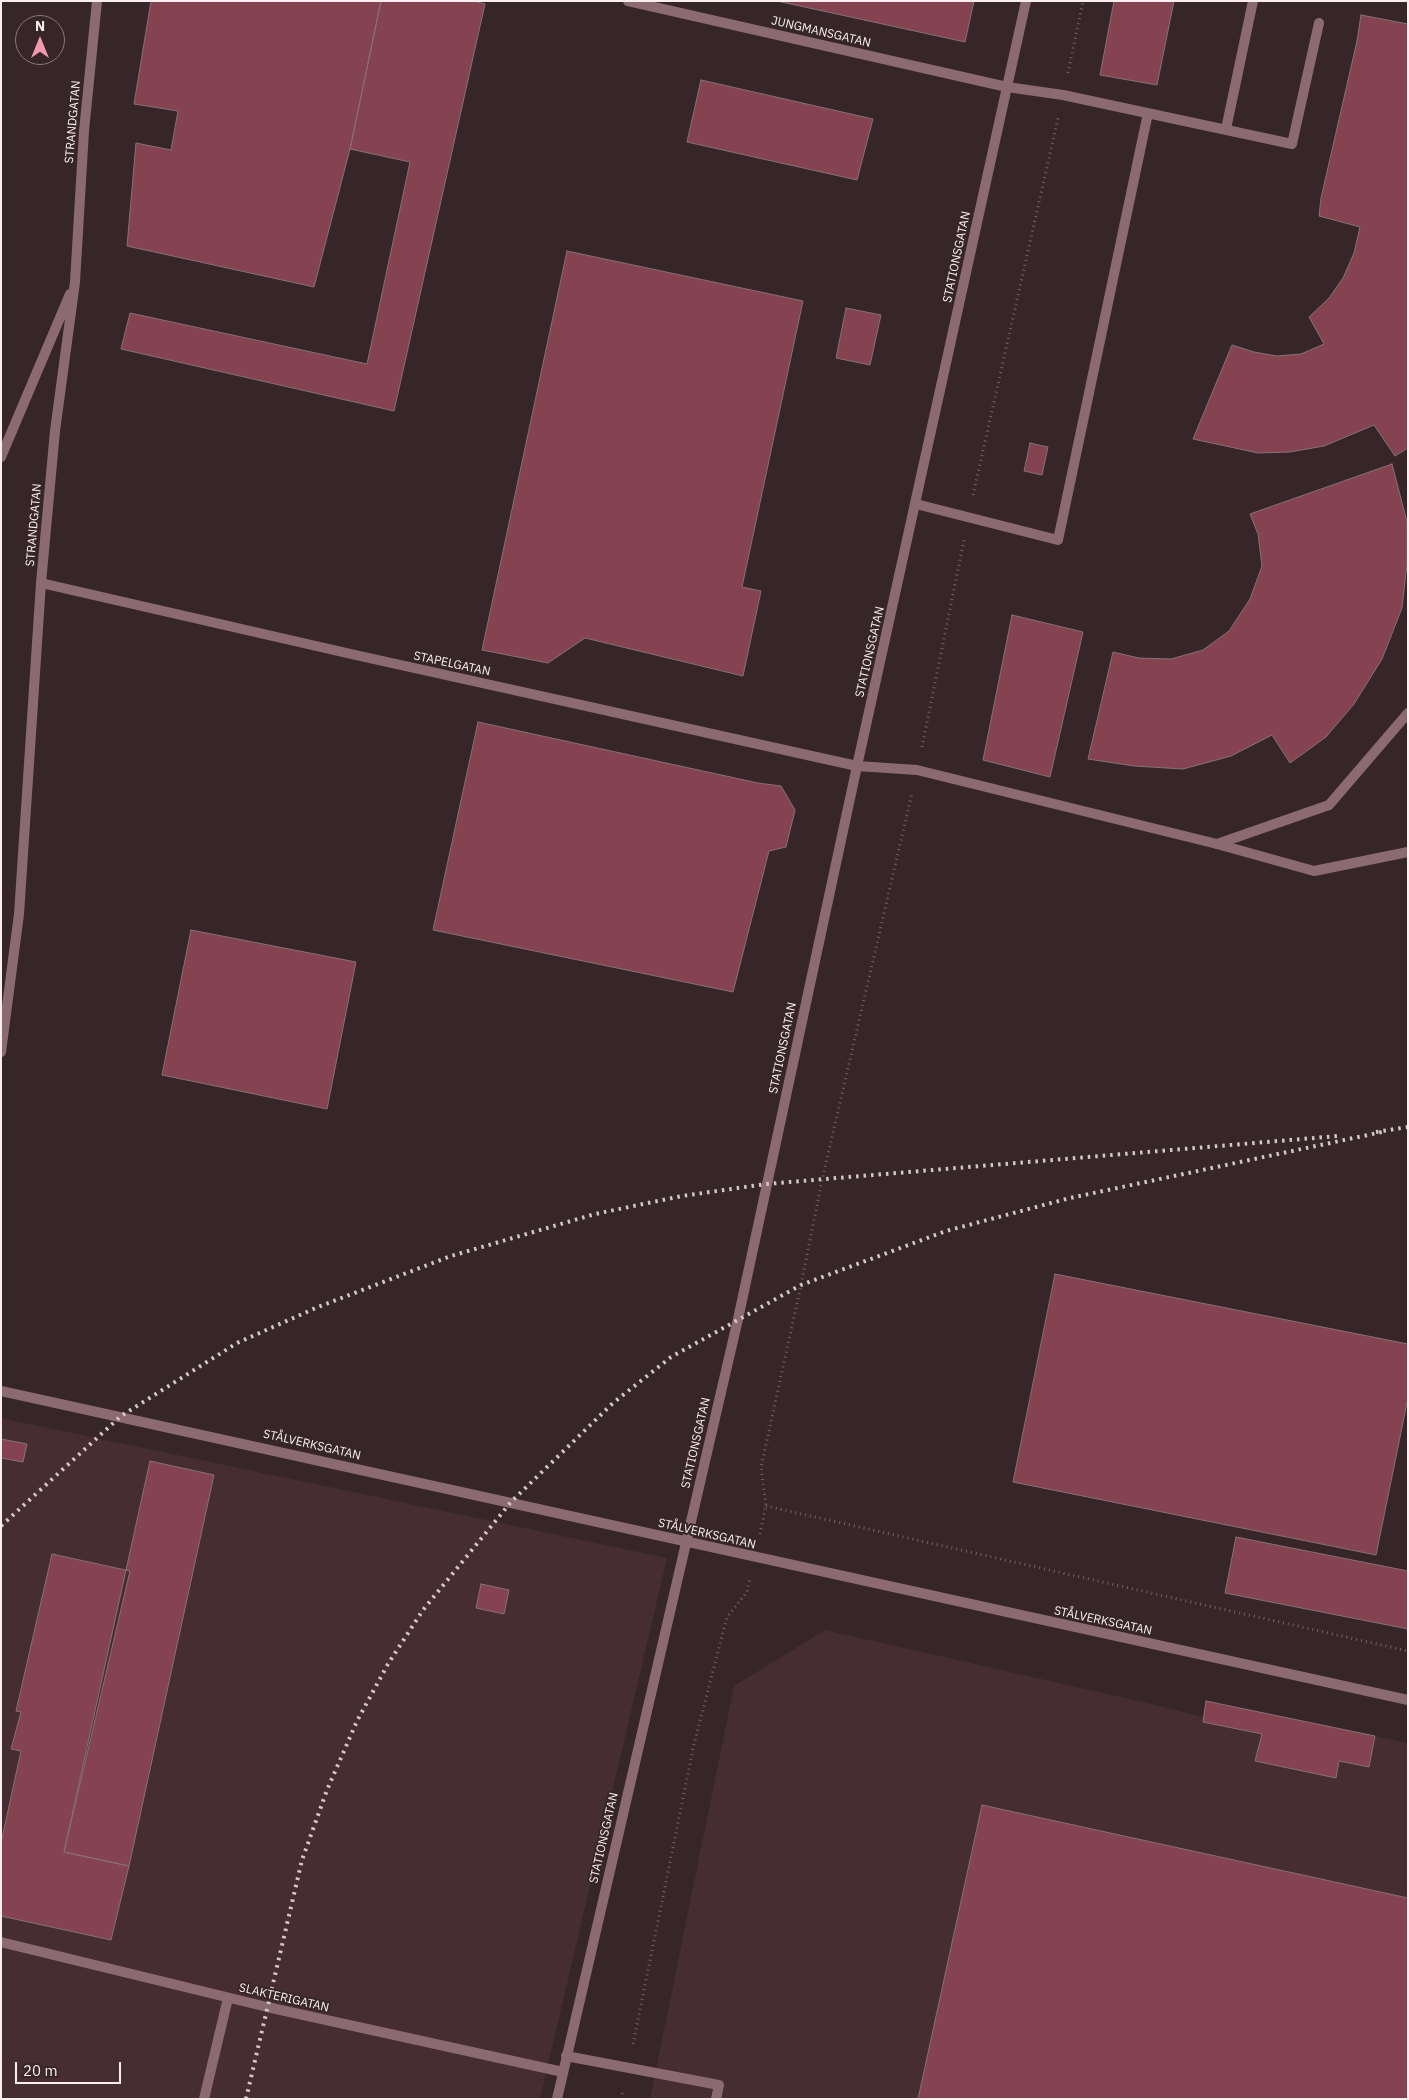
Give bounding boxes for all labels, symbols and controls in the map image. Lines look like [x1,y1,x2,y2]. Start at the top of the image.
street label: JUNGMANSGATAN [770,14,872,50]
north arrow [15,15,65,65]
text: N [35,17,45,35]
street label: STRANDGATAN [62,80,84,164]
street label: STATIONSGATAN [940,210,974,304]
street label: STRANDGATAN [23,483,45,567]
street label: STATIONSGATAN [853,605,887,699]
street label: STAPELGATAN [412,649,492,679]
street label: STATIONSGATAN [766,1001,800,1095]
street label: STATIONSGATAN [679,1396,713,1490]
street label: STÅLVERKSGATAN [262,1427,362,1463]
street label: STÅLVERKSGATAN [657,1516,757,1552]
street label: STÅLVERKSGATAN [1053,1604,1153,1638]
street label: STATIONSGATAN [587,1791,621,1885]
street label: SLAKTERIGATAN [237,1981,331,2015]
scale bar [18,2052,124,2084]
text: 20 m [23,2061,58,2080]

